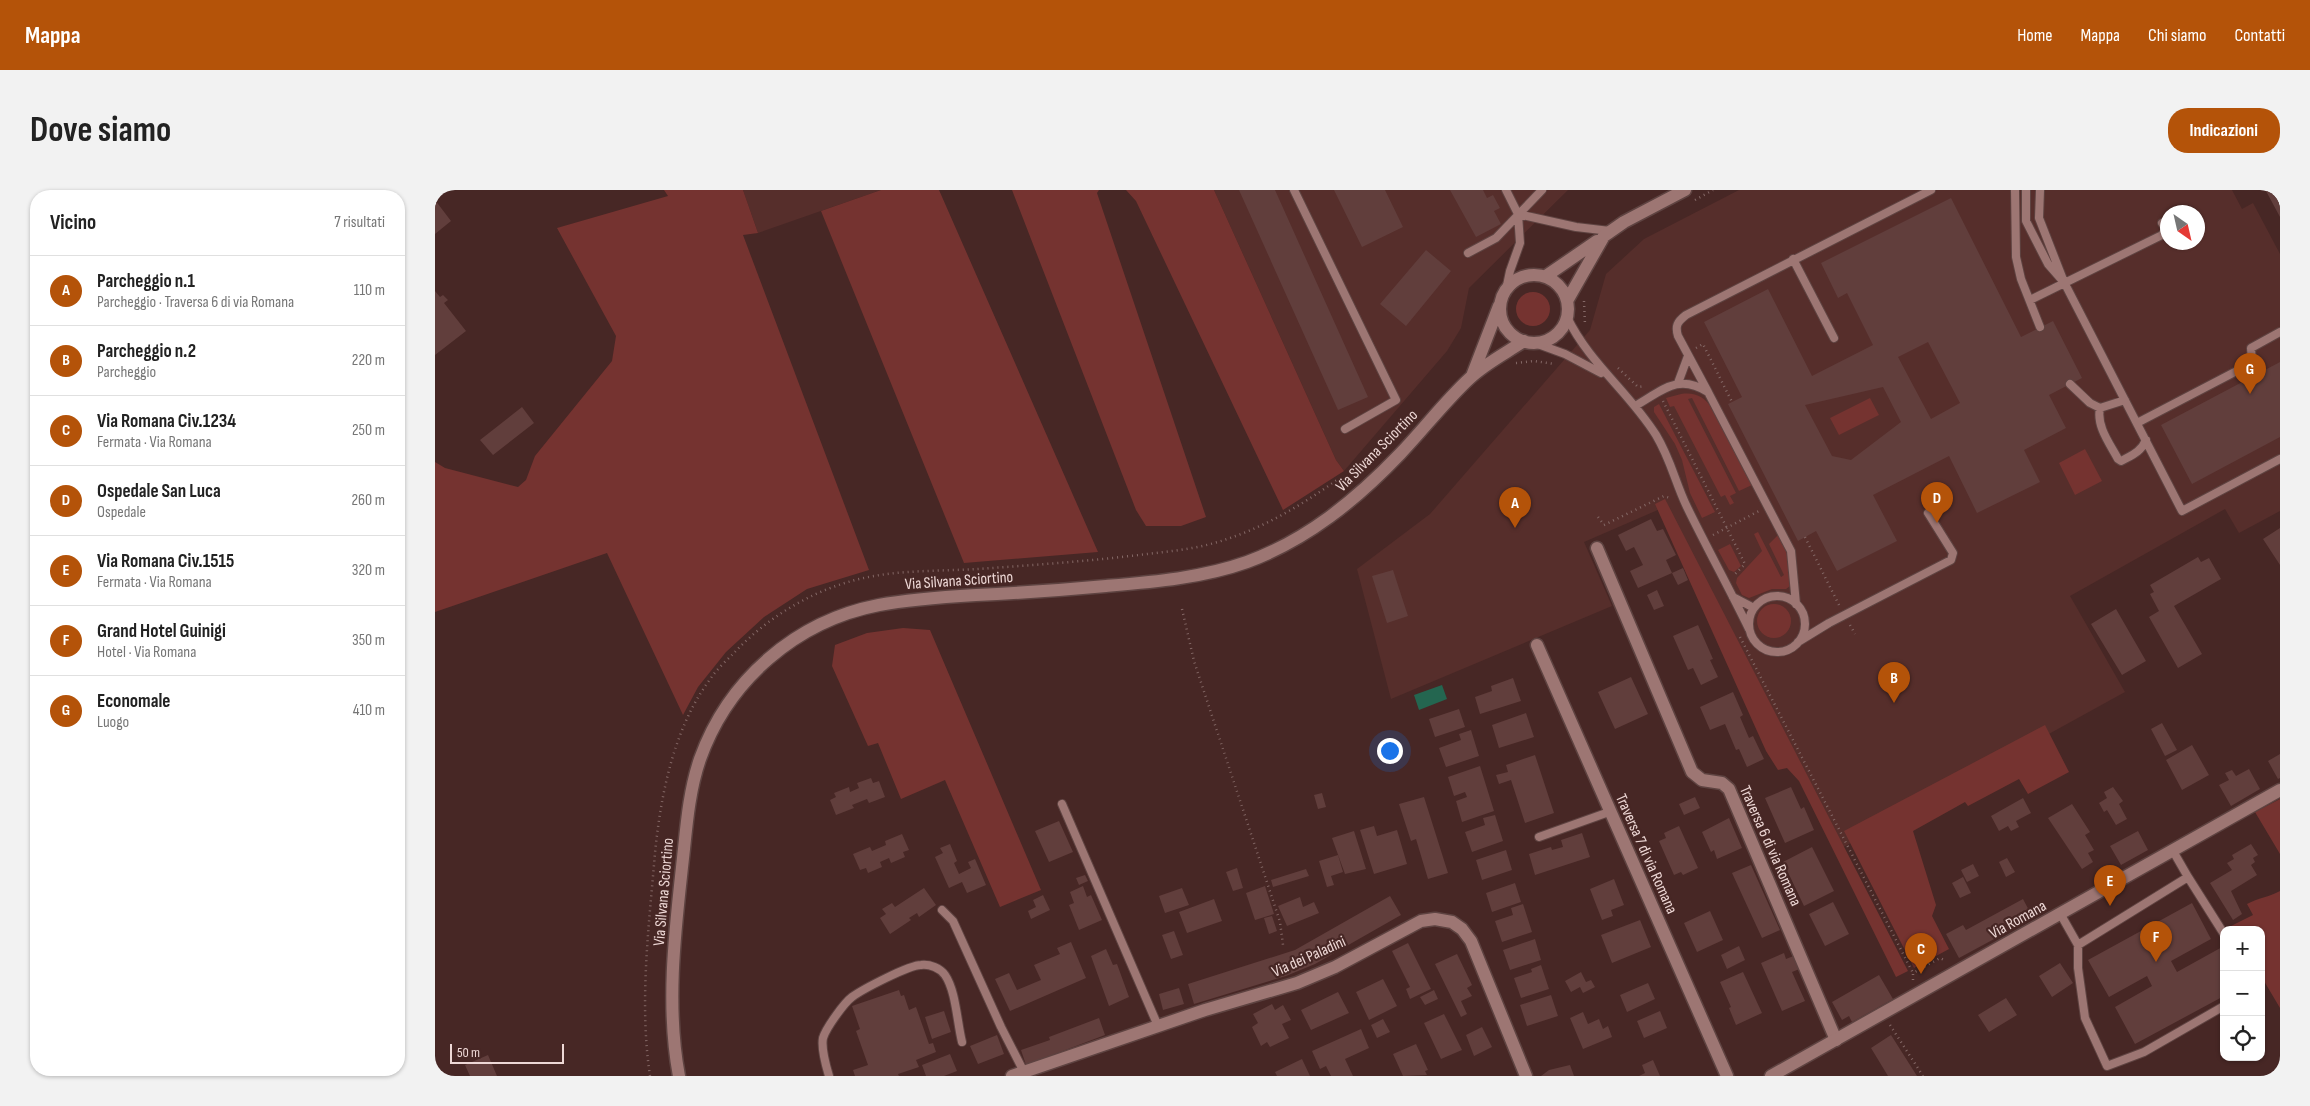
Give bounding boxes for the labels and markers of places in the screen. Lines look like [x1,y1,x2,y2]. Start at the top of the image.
pin: G [2234,353,2266,394]
pin: D [1921,482,1953,523]
pin: A [1499,487,1531,528]
pin: B [1878,662,1910,703]
pin: E [2094,865,2126,906]
pin: F [2140,921,2172,962]
pin: C [1905,933,1937,974]

